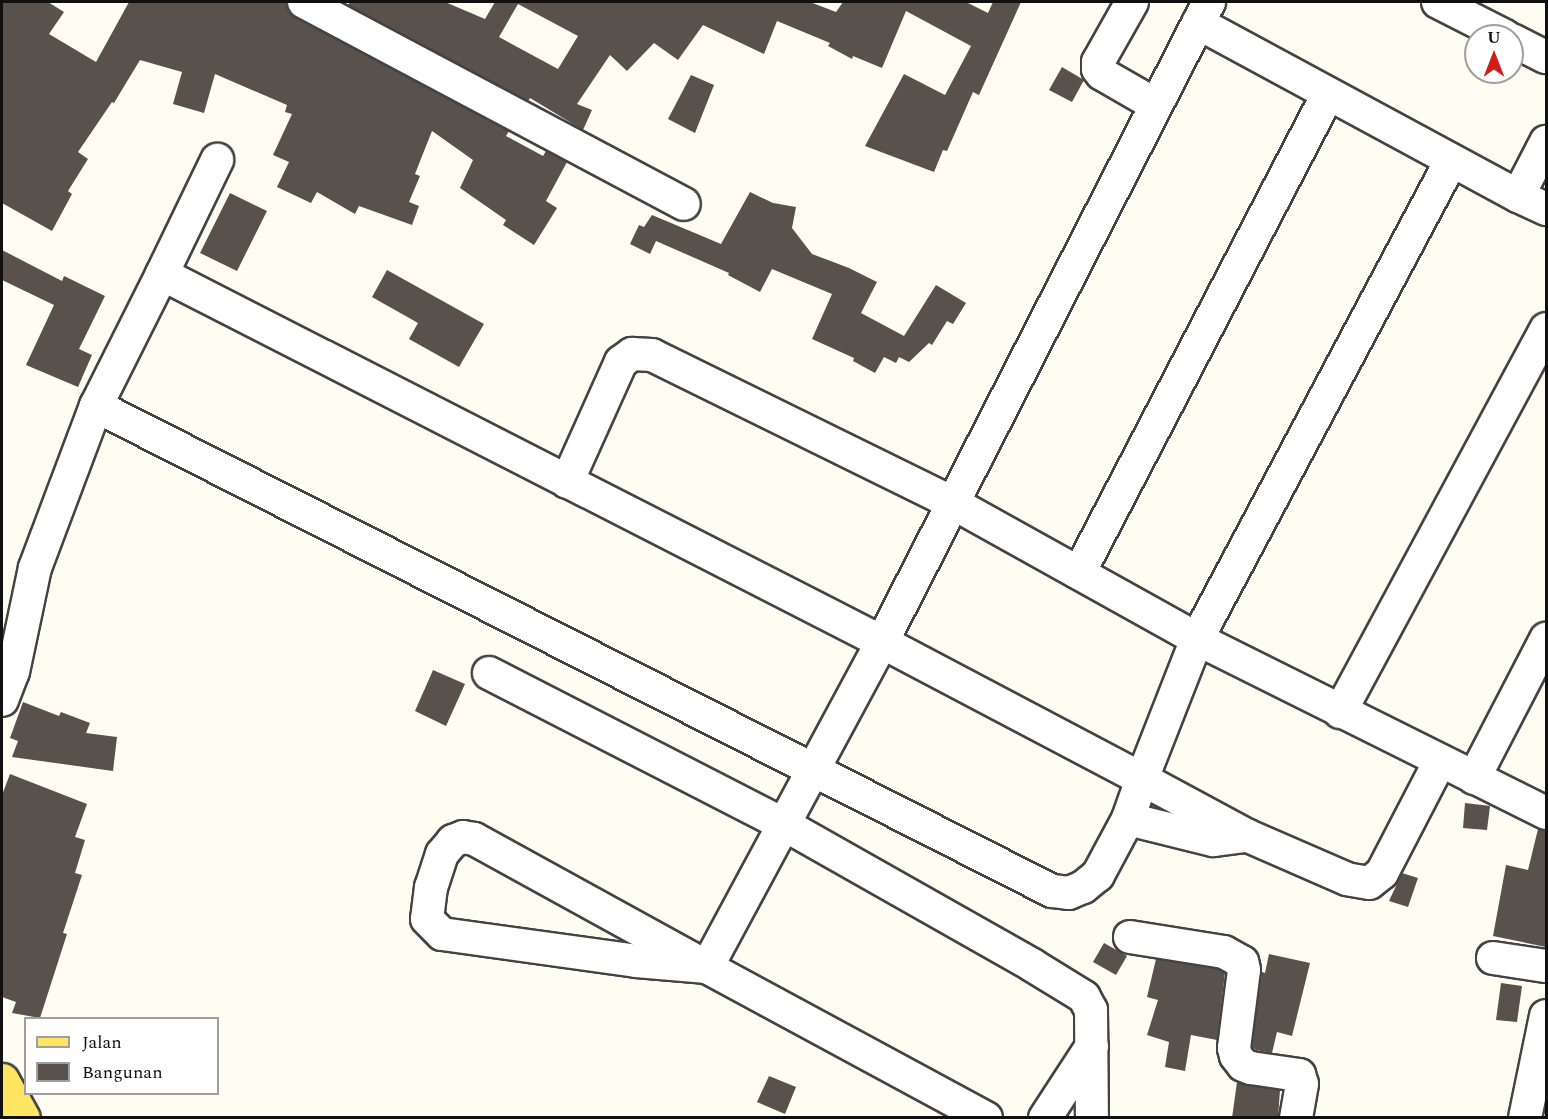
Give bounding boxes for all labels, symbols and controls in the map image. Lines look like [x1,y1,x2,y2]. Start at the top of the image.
north arrow [1464,24,1524,84]
text: U [1487,26,1501,50]
legend [24,1017,219,1095]
text: Jalan [82,1029,122,1056]
text: Bangunan [82,1059,163,1086]

